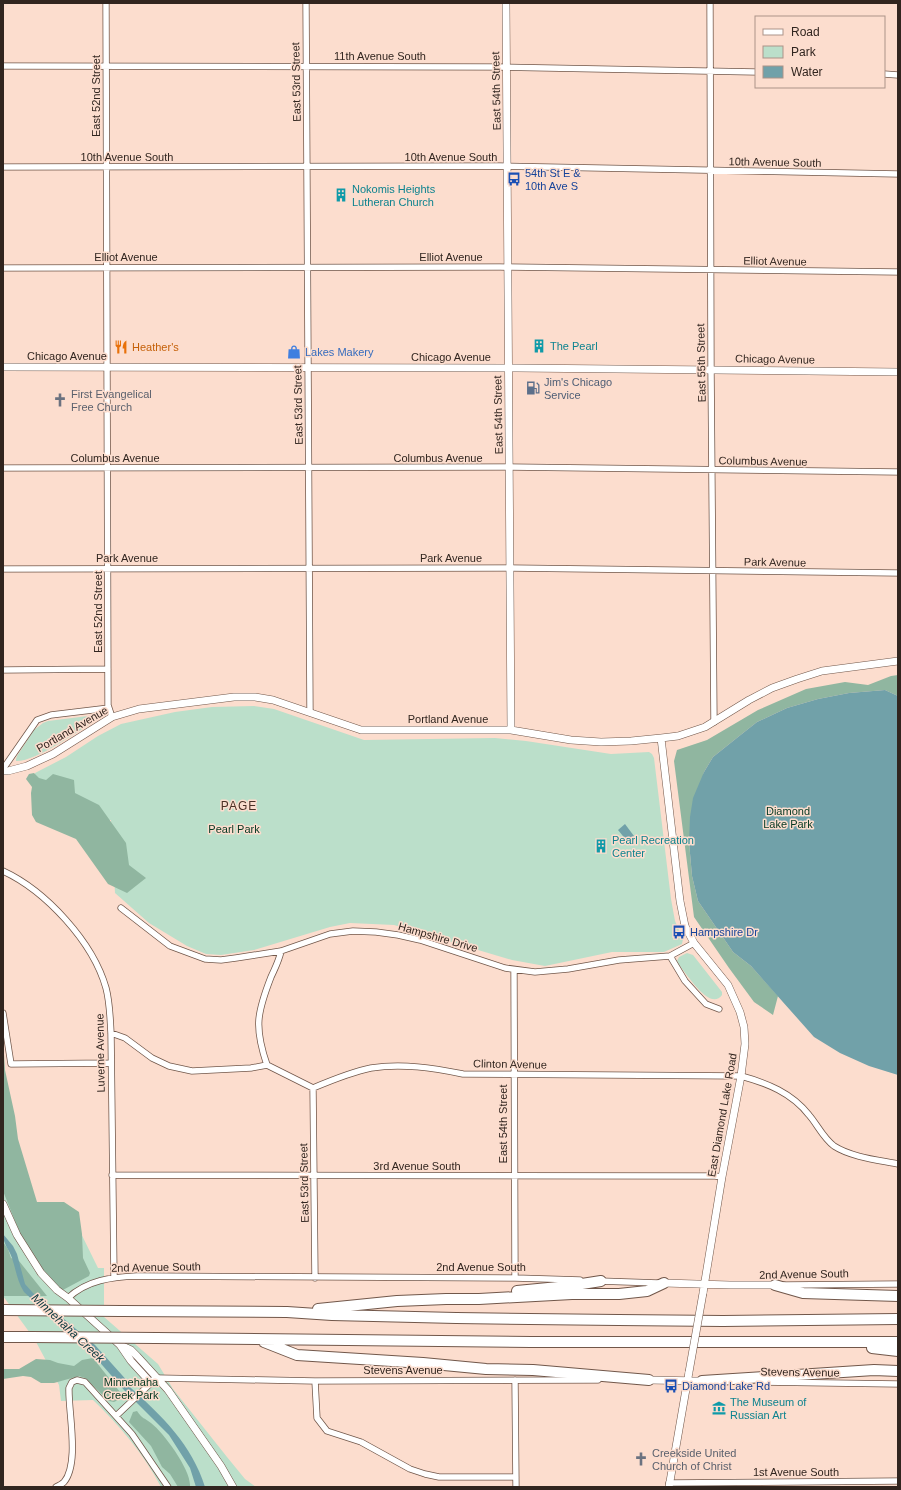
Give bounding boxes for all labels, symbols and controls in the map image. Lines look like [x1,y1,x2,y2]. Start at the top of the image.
legend [755,16,885,88]
text: Road [791,25,820,39]
street label: East 53rd Street [289,42,303,122]
text: Park [791,45,817,59]
street label: 11th Avenue South [334,50,426,62]
street label: East 54th Street [489,51,503,131]
street label: East 52nd Street [90,55,102,137]
text: Water [791,65,823,79]
street label: 10th Avenue South [81,151,173,163]
street label: 10th Avenue South [405,151,497,163]
street label: 10th Avenue South [729,155,821,169]
place label: 54th St E & 10th Ave S [525,167,581,192]
bus stop icon: 54th St E & 10th Ave S [506,171,522,187]
place label: Nokomis Heights Lutheran Church [352,183,436,208]
building icon: Nokomis Heights Lutheran Church [333,187,349,203]
street label: Elliot Avenue [94,251,158,263]
street label: Elliot Avenue [419,251,483,263]
street label: Elliot Avenue [743,254,807,268]
street label: East 55th Street [694,323,708,403]
building icon: The Pearl [531,338,547,354]
restaurant icon: Heather's [113,339,129,355]
place label: The Pearl [550,340,598,352]
place label: Heather's [132,341,179,353]
shop icon: Lakes Makery [286,344,302,360]
place label: Lakes Makery [305,346,374,358]
street label: Chicago Avenue [27,350,107,362]
street label: Chicago Avenue [411,351,491,363]
street label: Chicago Avenue [735,352,815,366]
street label: East 53rd Street [291,365,305,445]
street label: East 54th Street [491,375,505,455]
place label: Jim's Chicago Service [544,376,612,401]
fuel station icon: Jim's Chicago Service [525,380,541,396]
place label: First Evangelical Free Church [71,388,152,413]
church icon: First Evangelical Free Church [52,392,68,408]
street label: Columbus Avenue [70,452,160,464]
street label: Columbus Avenue [393,452,483,464]
street label: Columbus Avenue [718,454,808,468]
street label: Park Avenue [96,552,158,564]
street label: Park Avenue [420,552,482,564]
street label: Park Avenue [744,555,806,569]
street label: East 52nd Street [92,571,104,653]
street label: Portland Avenue [34,704,110,754]
street label: Portland Avenue [408,713,488,725]
district label: PAGE [221,799,257,813]
park label: Diamond Lake Park [763,805,813,830]
park label: Pearl Park [208,823,260,835]
place label: Pearl Recreation Center [612,834,694,859]
building icon: Pearl Recreation Center [593,838,609,854]
street label: Hampshire Drive [397,920,479,954]
bus stop icon: Hampshire Dr [671,924,687,940]
place label: Hampshire Dr [690,926,758,938]
street label: Luverne Avenue [93,1013,107,1093]
street label: East Diamond Lake Road [705,1052,739,1178]
street label: Clinton Avenue [473,1057,547,1071]
street label: East 54th Street [497,1085,509,1163]
street label: East 53rd Street [297,1143,311,1223]
street label: 3rd Avenue South [373,1160,461,1172]
street label: 2nd Avenue South [111,1260,201,1274]
street label: 2nd Avenue South [436,1261,526,1273]
street label: 2nd Avenue South [759,1267,849,1281]
water label: Minnehaha Creek [29,1291,108,1366]
street label: Stevens Avenue [363,1364,443,1376]
street label: Stevens Avenue [760,1365,840,1379]
park label: Minnehaha Creek Park [103,1376,159,1401]
bus stop icon: Diamond Lake Rd [663,1378,679,1394]
place label: Diamond Lake Rd [682,1380,770,1392]
place label: The Museum of Russian Art [730,1396,807,1421]
museum icon: The Museum of Russian Art [711,1400,727,1416]
place label: Creekside United Church of Christ [652,1447,736,1472]
church icon: Creekside United Church of Christ [633,1451,649,1467]
street label: 1st Avenue South [753,1466,839,1478]

